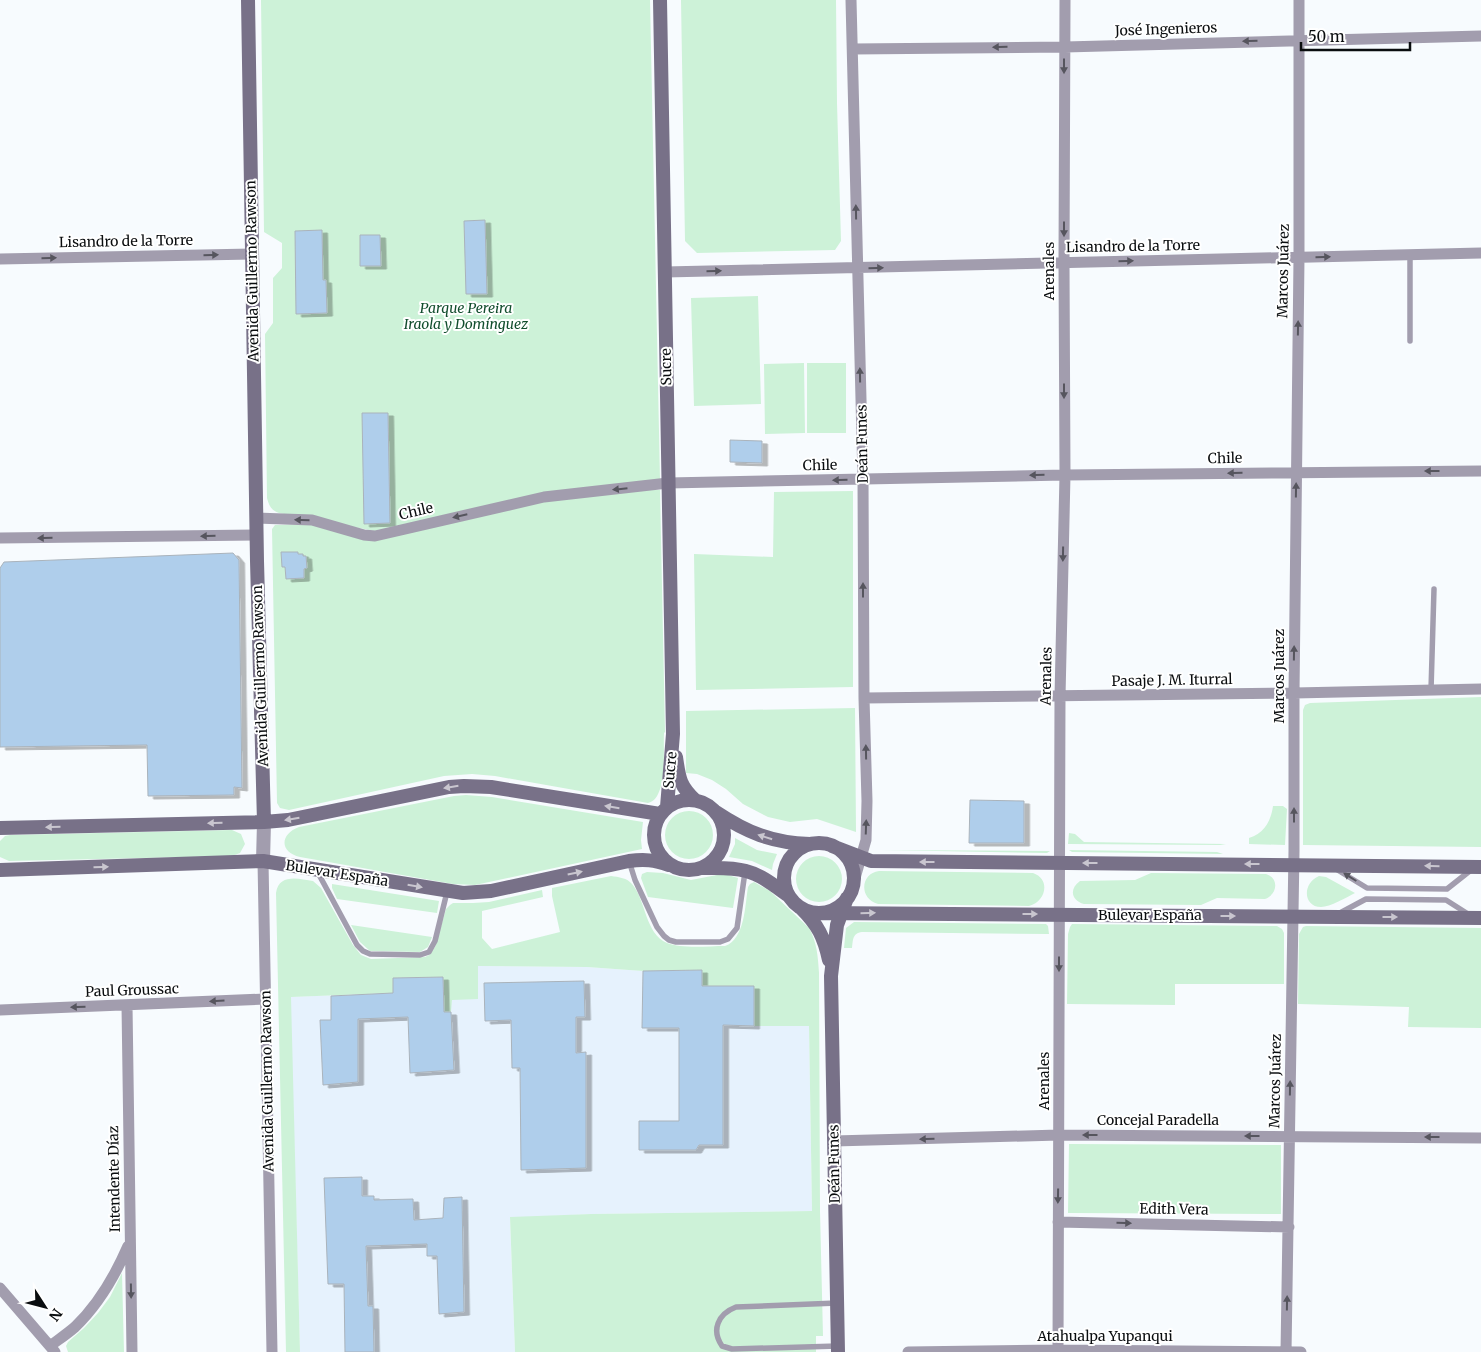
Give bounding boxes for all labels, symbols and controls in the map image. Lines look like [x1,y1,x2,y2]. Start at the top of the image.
street label: José Ingenieros [1114,18,1218,40]
scale bar [1301,20,1410,52]
text: 50 m [1308,27,1345,46]
one-way arrow [1242,38,1258,46]
one-way arrow [992,43,1008,51]
one-way arrow [1060,58,1068,74]
street label: Avenida Guillermo Rawson [241,180,263,363]
one-way arrow [852,204,860,220]
one-way arrow [1060,221,1068,237]
street label: Marcos Juárez [1273,223,1293,318]
street label: Lisandro de la Torre [59,231,193,251]
street label: Lisandro de la Torre [1066,236,1200,256]
street label: Arenales [1040,242,1058,301]
one-way arrow [203,251,219,259]
one-way arrow [1316,253,1332,261]
one-way arrow [41,254,57,262]
one-way arrow [1118,257,1134,265]
one-way arrow [868,264,884,272]
one-way arrow [706,267,722,275]
park label: Parque Pereira Iraola y Domínguez [404,299,529,333]
one-way arrow [1294,320,1302,336]
street label: Sucre [657,348,675,386]
one-way arrow [856,367,864,383]
one-way arrow [1060,383,1068,399]
street label: Deán Funes [852,404,872,484]
street label: Chile [1208,449,1242,467]
street label: Chile [803,456,837,474]
one-way arrow [1424,467,1440,475]
one-way arrow [1227,469,1243,477]
one-way arrow [1029,471,1045,479]
one-way arrow [832,476,848,484]
one-way arrow [1292,482,1300,498]
one-way arrow [612,485,628,493]
street label: Chile [397,498,435,524]
one-way arrow [453,512,468,520]
one-way arrow [294,515,310,523]
one-way arrow [200,532,216,540]
one-way arrow [37,534,53,542]
one-way arrow [1059,546,1067,562]
one-way arrow [859,582,867,598]
street label: Avenida Guillermo Rawson [248,585,272,768]
street label: Marcos Juárez [1270,628,1288,723]
one-way arrow [1290,645,1298,661]
street label: Arenales [1036,646,1056,706]
street label: Pasaje J. M. Iturral [1111,670,1233,690]
one-way arrow [861,744,869,760]
street label: Sucre [659,751,681,789]
one-way arrow [443,784,459,792]
one-way arrow [603,803,619,811]
one-way arrow [1290,807,1298,823]
one-way arrow [283,815,299,823]
one-way arrow [862,818,870,834]
one-way arrow [207,819,223,827]
one-way arrow [45,823,61,831]
one-way arrow [757,833,772,841]
street label: Bulevar España [284,856,390,890]
one-way arrow [919,857,935,865]
one-way arrow [1082,859,1098,867]
one-way arrow [1244,860,1260,868]
one-way arrow [1424,862,1440,870]
one-way arrow [93,863,109,871]
one-way arrow [567,869,583,877]
one-way arrow [1343,873,1356,882]
one-way arrow [408,883,424,891]
street label: Bulevar España [1098,906,1202,924]
one-way arrow [860,909,876,917]
one-way arrow [1022,910,1038,918]
one-way arrow [1220,912,1236,920]
one-way arrow [1382,913,1398,921]
one-way arrow [1055,956,1063,972]
street label: Paul Groussac [85,979,179,1001]
street label: Avenida Guillermo Rawson [256,990,278,1173]
one-way arrow [208,998,224,1006]
one-way arrow [70,1004,86,1012]
street label: Marcos Juárez [1265,1033,1285,1128]
street label: Arenales [1035,1052,1053,1111]
one-way arrow [1286,1080,1294,1096]
street label: Concejal Paradella [1097,1111,1220,1129]
street label: Deán Funes [824,1124,844,1204]
street label: Intendente Díaz [104,1125,124,1233]
one-way arrow [1082,1131,1098,1139]
one-way arrow [1244,1132,1260,1140]
one-way arrow [1424,1133,1440,1141]
one-way arrow [919,1135,935,1143]
one-way arrow [1054,1188,1062,1204]
street label: Edith Vera [1139,1199,1209,1219]
one-way arrow [1116,1219,1132,1227]
north arrow [20,1282,70,1332]
one-way arrow [127,1283,135,1299]
one-way arrow [1284,1295,1292,1311]
text: N [45,1305,66,1324]
street label: Atahualpa Yupanqui [1036,1327,1173,1345]

